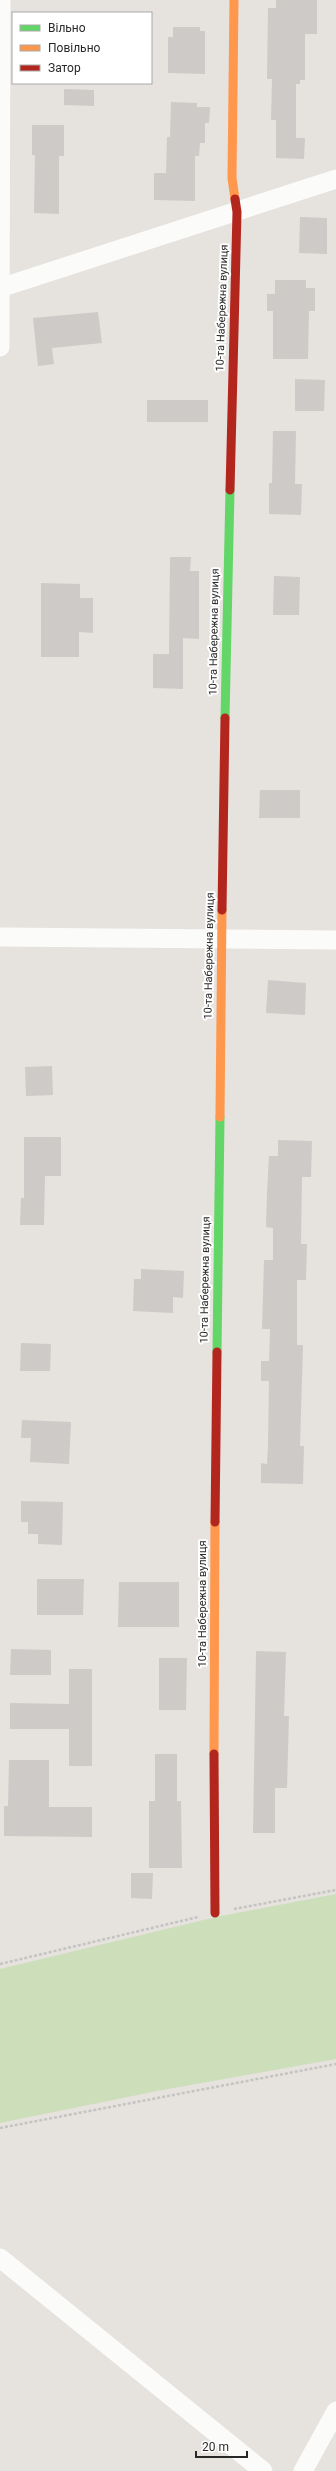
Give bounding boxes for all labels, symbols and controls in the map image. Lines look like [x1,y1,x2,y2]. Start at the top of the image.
legend [12,12,152,84]
text: Вільно [48,21,86,35]
text: Повільно [48,41,101,55]
text: Затор [48,61,81,75]
street label: 10-та Набережна вулиця [213,244,231,372]
street label: 10-та Набережна вулиця [206,568,222,696]
street label: 10-та Набережна вулиця [201,892,217,1020]
street label: 10-та Набережна вулиця [197,1216,213,1344]
street label: 10-та Набережна вулиця [196,1540,209,1668]
scale bar [196,2433,247,2459]
text: 20 m [202,2440,229,2454]

